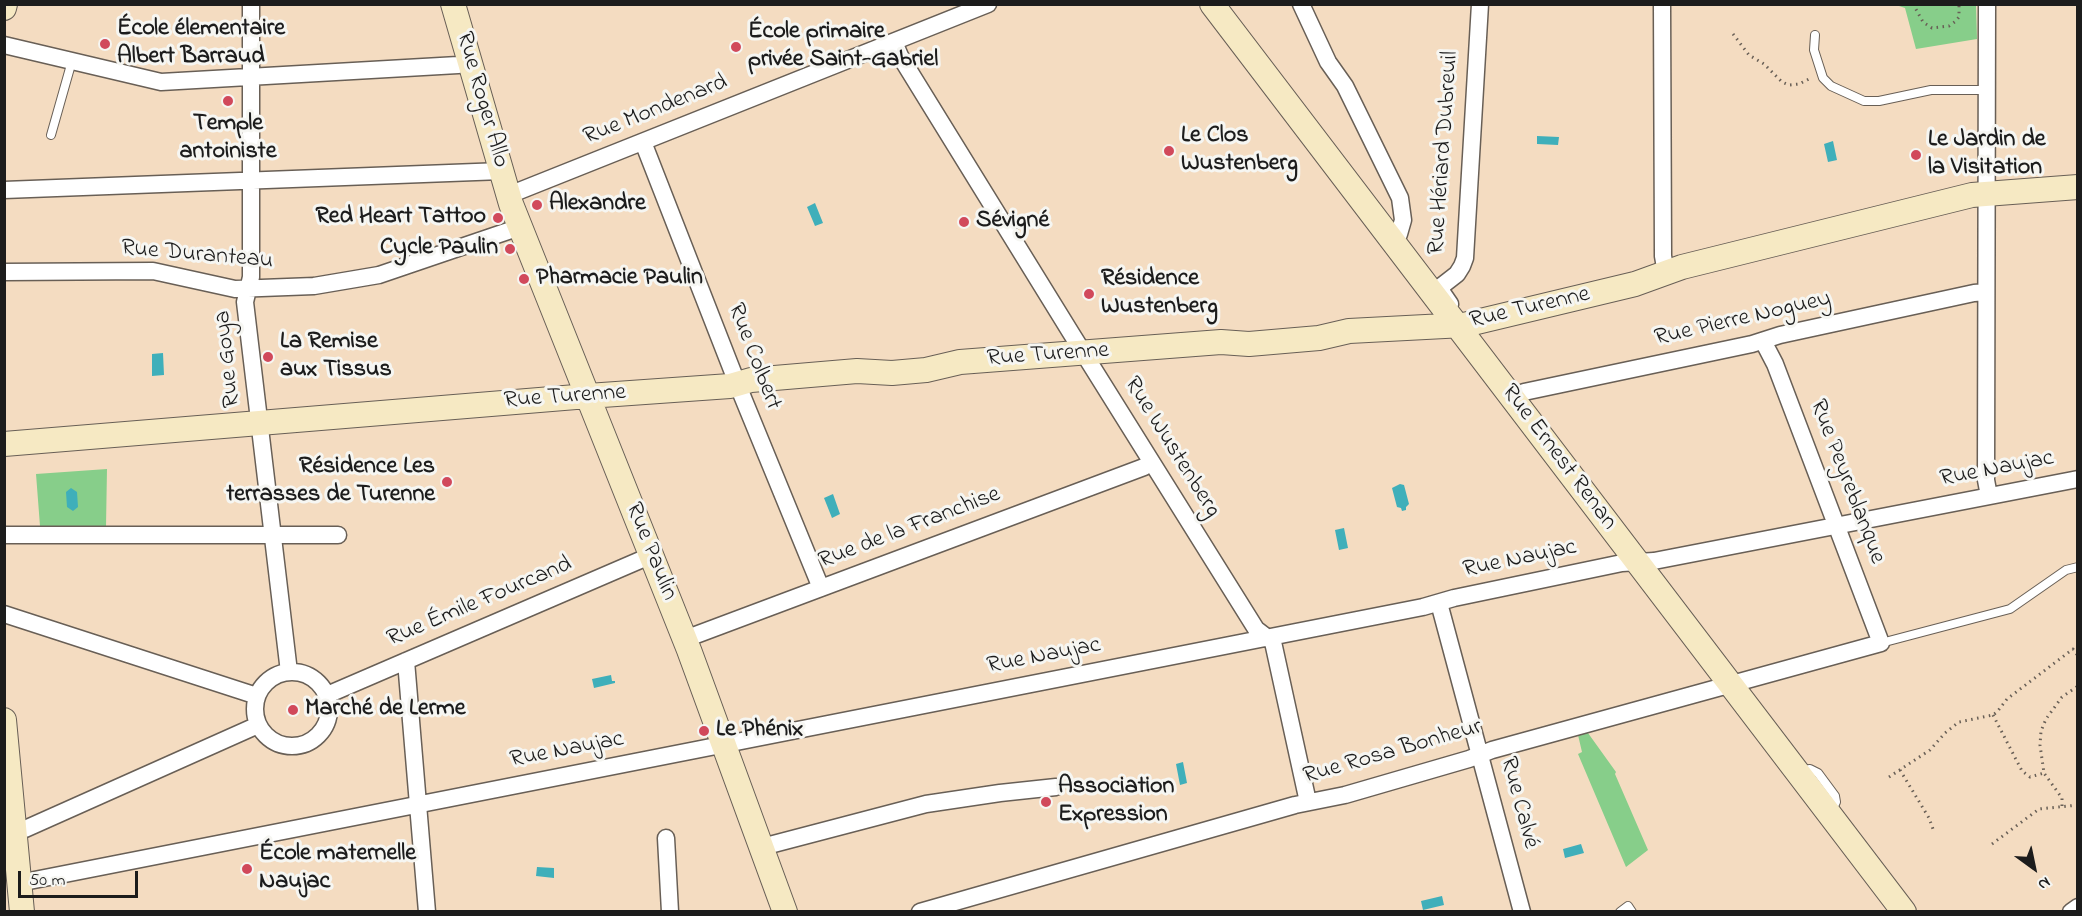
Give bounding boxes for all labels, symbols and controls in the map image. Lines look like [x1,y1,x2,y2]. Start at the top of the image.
place label: École élementaire Albert Barraud [117,16,285,72]
place label: École primaire privée Saint-Gabriel [748,19,938,75]
street label: Rue Roger Allo [448,29,514,171]
marker: École élementaire Albert Barraud [98,37,112,51]
marker: École primaire privée Saint-Gabriel [729,40,743,54]
street label: Rue Hériard Dubreuil [1424,50,1466,256]
street label: Rue Mondenard [580,69,732,153]
marker: Temple antoiniste [221,94,235,108]
place label: Temple antoiniste [180,111,276,167]
place label: Le Clos Wustenberg [1181,123,1298,179]
place label: Le Jardin de la Visitation [1928,127,2046,183]
marker: Le Clos Wustenberg [1162,144,1176,158]
marker: Le Jardin de la Visitation [1909,148,1923,162]
place label: Alexandre [549,191,646,219]
marker: Alexandre [530,198,544,212]
place label: Red Heart Tattoo [316,204,486,232]
place label: Sévigné [976,208,1049,236]
marker: Red Heart Tattoo [491,211,505,225]
marker: Sévigné [957,215,971,229]
street label: Rue Duranteau [120,235,274,277]
place label: Cycle Paulin [380,235,498,263]
marker: Cycle Paulin [503,242,517,256]
place label: Pharmacie Paulin [536,265,703,293]
place label: Résidence Wustenberg [1101,266,1218,322]
marker: Pharmacie Paulin [517,272,531,286]
street label: Rue Turenne [1467,281,1593,337]
street label: Rue Pierre Noguey [1652,286,1834,354]
marker: Résidence Wustenberg [1082,287,1096,301]
street label: Rue Colbert [720,300,786,414]
street label: Rue Goya [210,309,248,409]
place label: La Remise aux Tissus [280,329,392,385]
street label: Rue Turenne [986,337,1110,375]
marker: La Remise aux Tissus [261,350,275,364]
street label: Rue Wustenberg [1116,372,1226,524]
street label: Rue Turenne [503,379,627,417]
street label: Rue Ernest Renan [1494,379,1622,537]
street label: Rue Peyreblanque [1801,396,1891,568]
street label: Rue Naujac [1938,445,2056,495]
place label: Résidence Les terrasses de Turenne [226,454,435,510]
marker: Résidence Les terrasses de Turenne [440,475,454,489]
street label: Rue de la Franchise [815,481,1005,577]
street label: Rue Paulin [617,499,683,605]
street label: Rue Naujac [1461,534,1579,586]
street label: Rue Émile Fourcand [383,551,577,655]
street label: Rue Naujac [985,632,1103,682]
place label: Marché de Lerme [305,696,465,724]
marker: Marché de Lerme [286,703,300,717]
street label: Rue Rosa Bonheur [1300,714,1486,792]
place label: Le Phénix [716,717,803,745]
marker: Le Phénix [697,724,711,738]
street label: Rue Naujac [508,726,626,776]
street label: Rue Calvé [1492,754,1544,852]
place label: Association Expression [1058,774,1174,830]
marker: Association Expression [1039,795,1053,809]
north arrow [2004,838,2064,898]
place label: École maternelle Naujac [259,841,416,897]
scale bar [21,859,141,897]
marker: École maternelle Naujac [240,862,254,876]
text: 50 m [29,868,66,894]
text: N [2033,870,2055,896]

